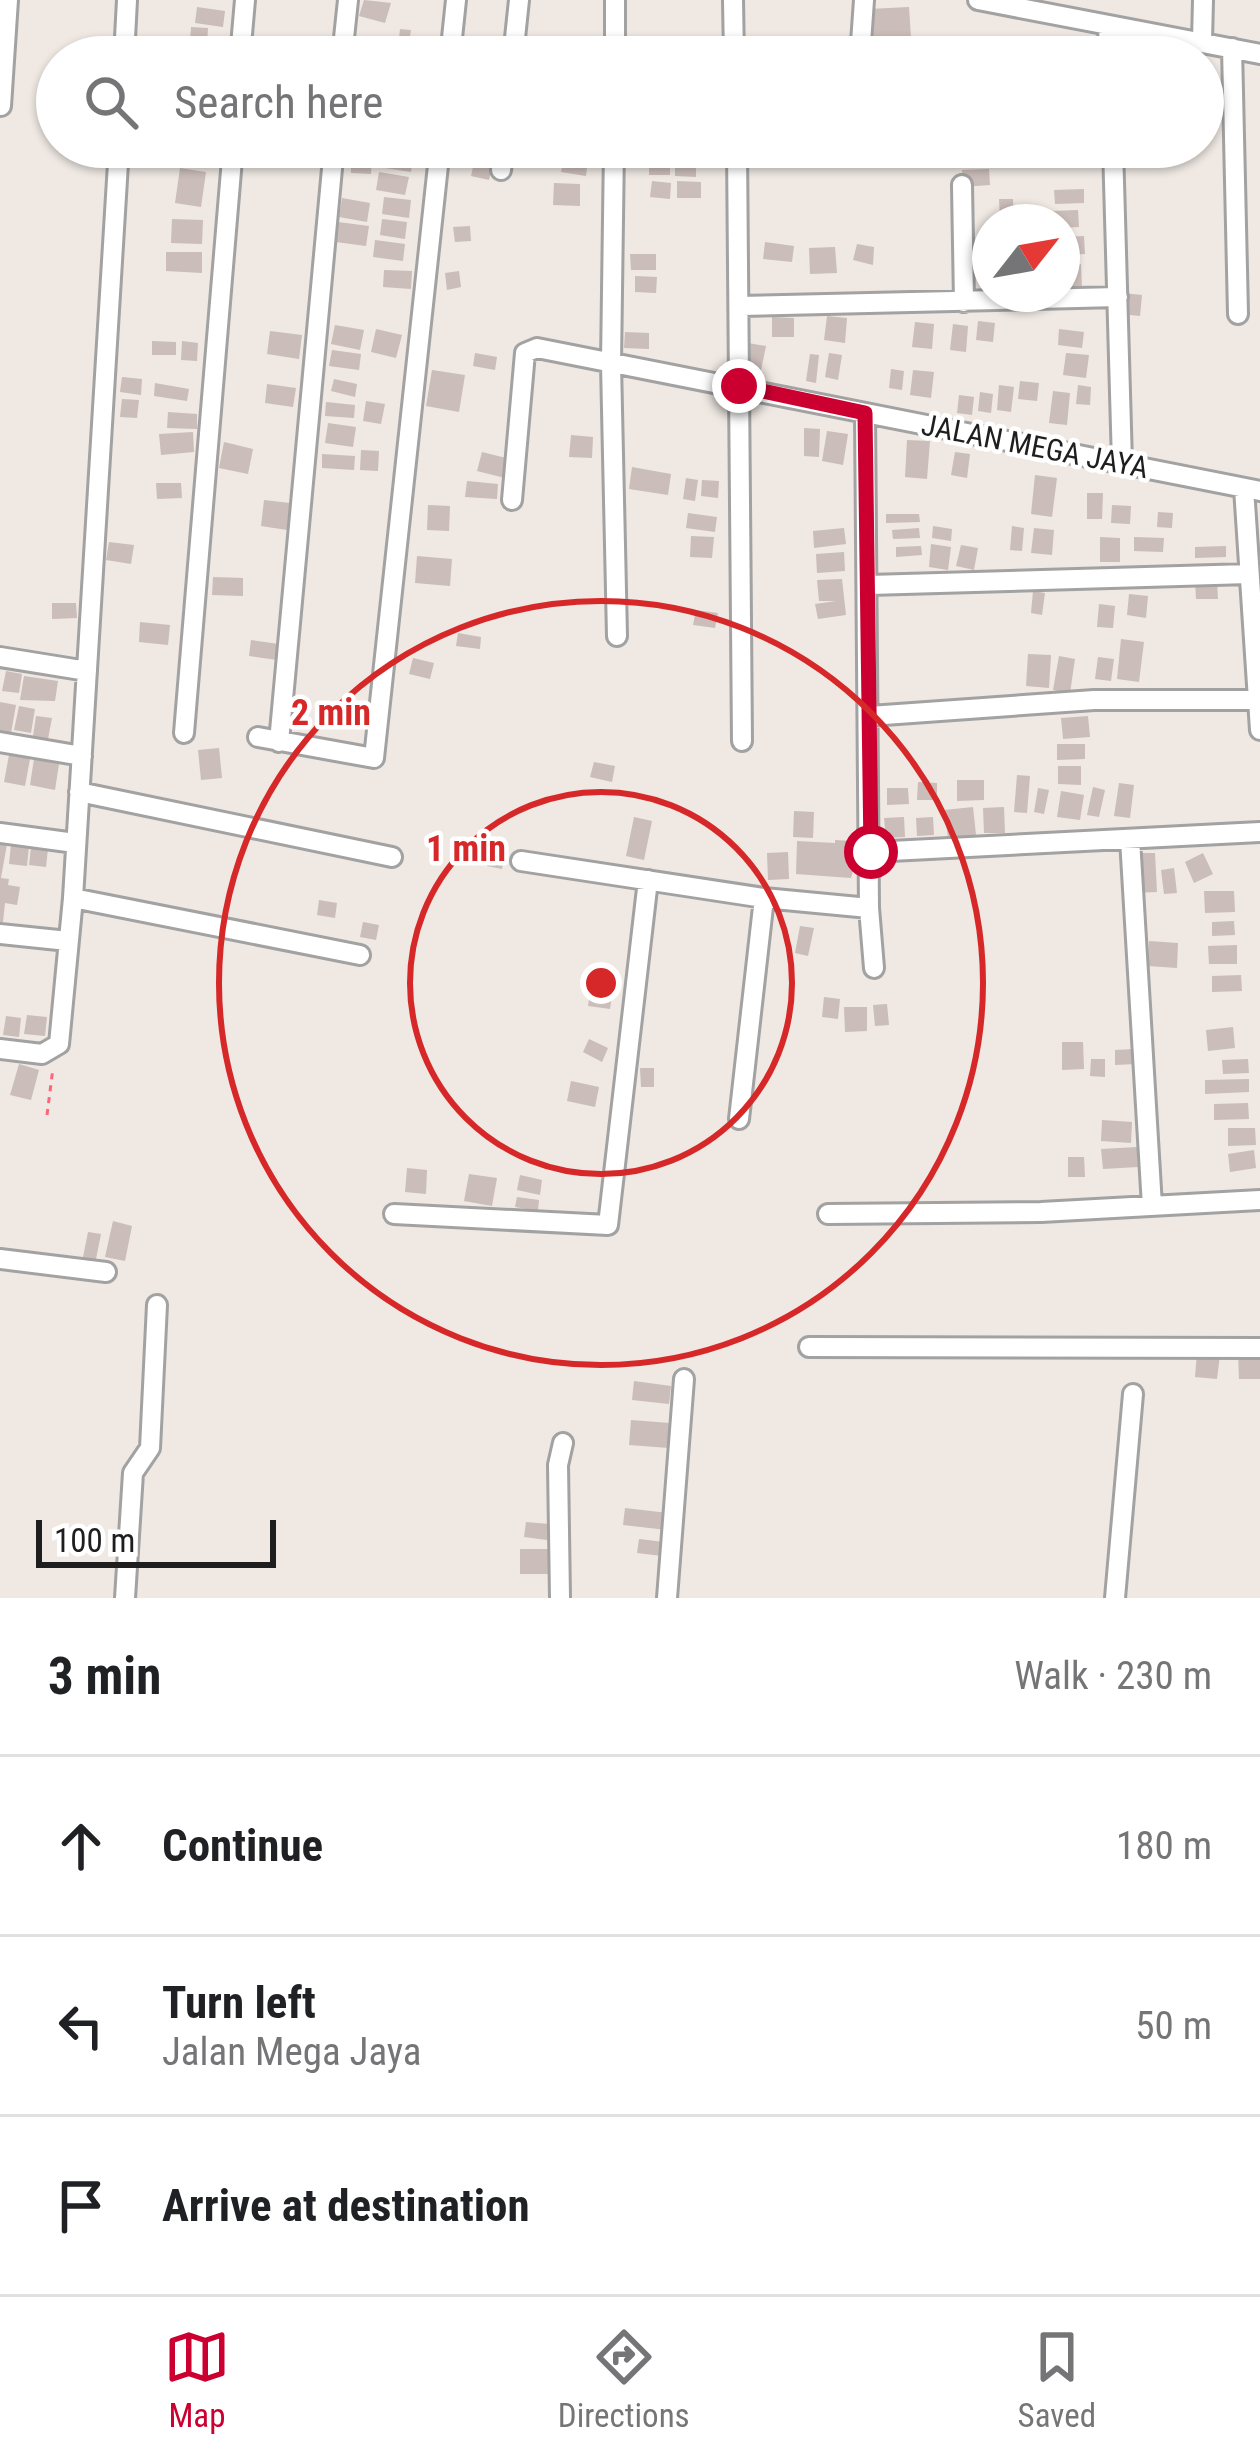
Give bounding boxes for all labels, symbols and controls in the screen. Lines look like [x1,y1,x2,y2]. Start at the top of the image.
search box [36,36,1224,168]
icon: search [78,69,144,135]
text: Search here [174,76,383,129]
north arrow [972,204,1080,312]
route end [712,359,766,413]
street label: JALAN MEGA JAYA [919,407,1151,485]
text: 2 min [291,692,371,734]
route start [844,825,898,879]
text: 1 min [426,828,506,870]
centre of rings [580,962,622,1004]
scale bar [36,1514,276,1567]
text: 100 m [54,1521,135,1560]
text: 3 min [48,1647,161,1706]
text: Walk · 230 m [1014,1653,1212,1699]
icon: ahead [48,1813,114,1879]
text: Continue [162,1819,323,1872]
text: 180 m [1116,1823,1212,1869]
text: Turn left [162,1976,316,2029]
icon: left [48,1993,114,2059]
text: 50 m [1135,2003,1212,2049]
text: Jalan Mega Jaya [162,2029,422,2075]
icon: arrive [48,2173,114,2239]
text: Arrive at destination [162,2179,530,2232]
tab: Map [164,2324,230,2435]
tab: Directions [558,2324,690,2435]
tab: Saved [1018,2324,1096,2435]

